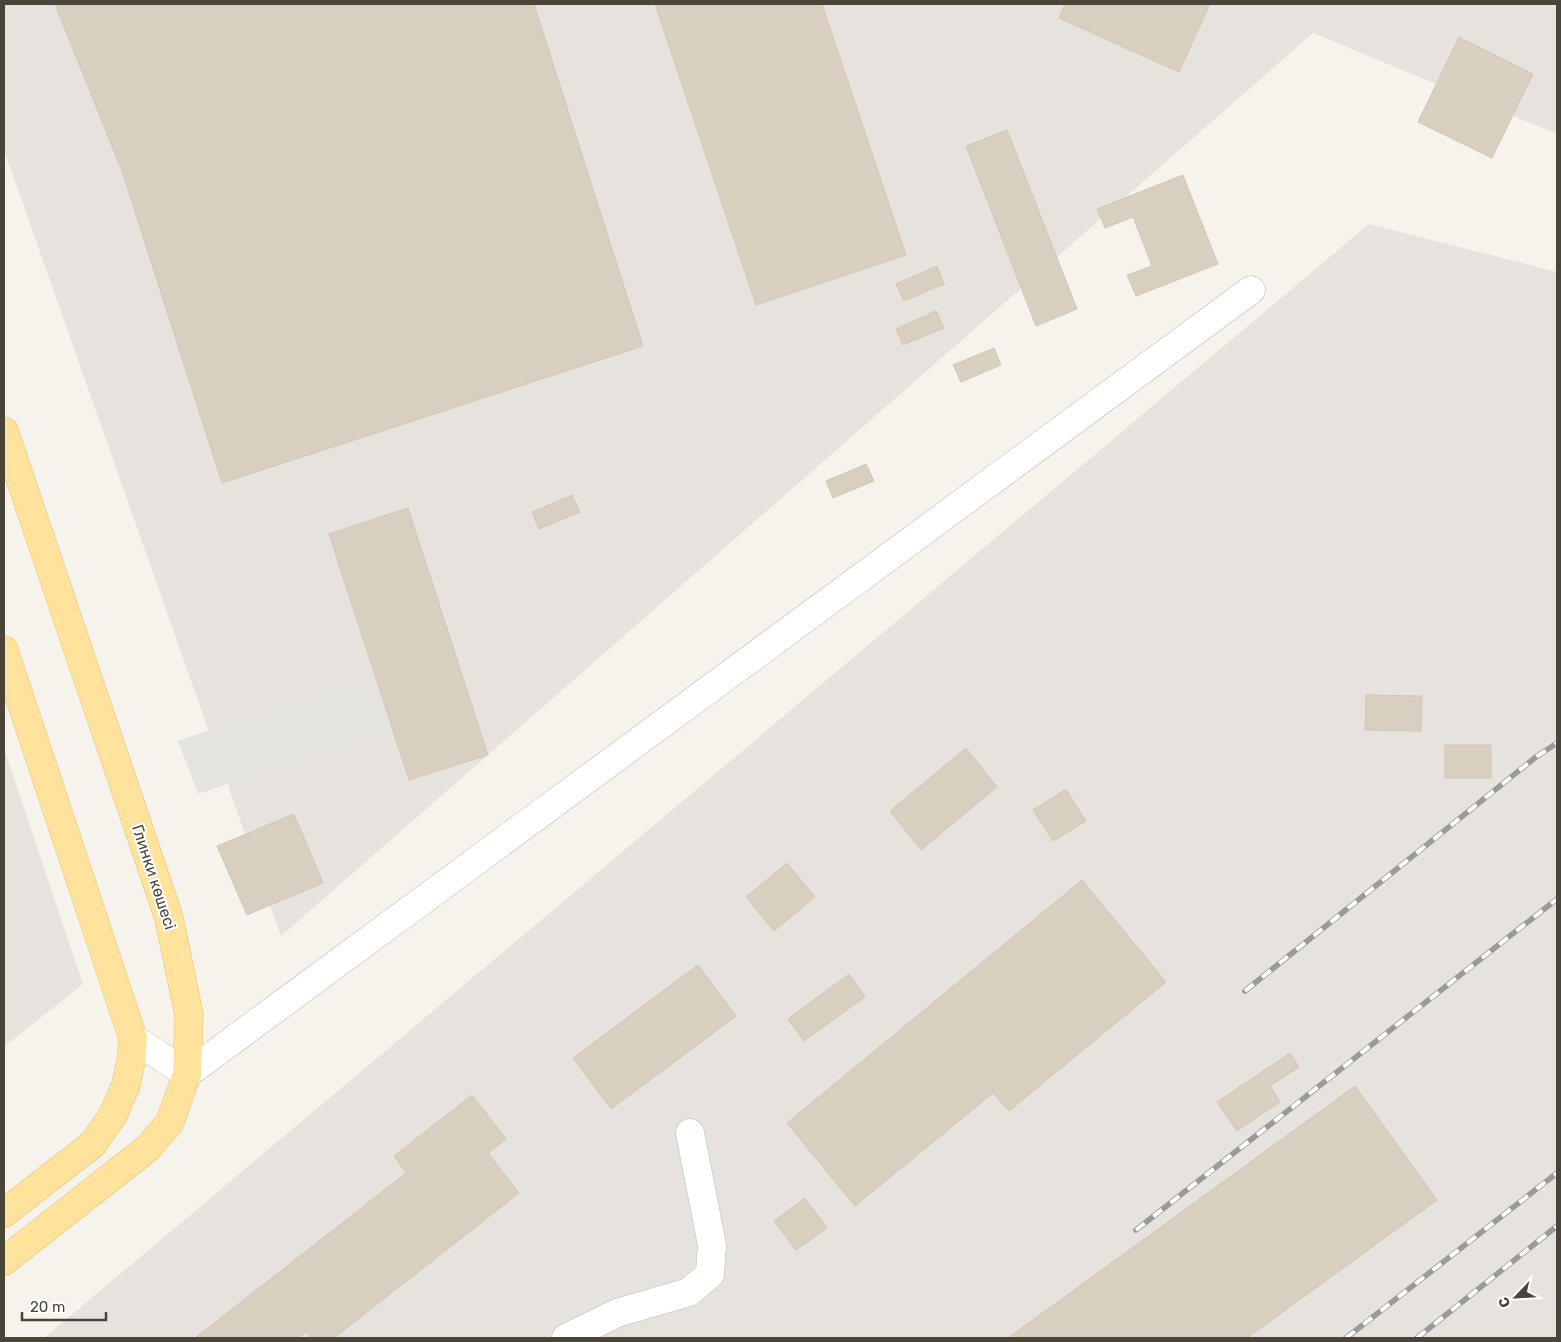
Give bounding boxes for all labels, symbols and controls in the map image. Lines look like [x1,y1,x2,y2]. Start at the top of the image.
street label: Глинки көшесі [128,822,180,932]
north arrow [1491,1272,1541,1322]
scale bar [22,1290,106,1322]
text: С [1495,1294,1514,1310]
text: 20 m [30,1298,65,1316]

